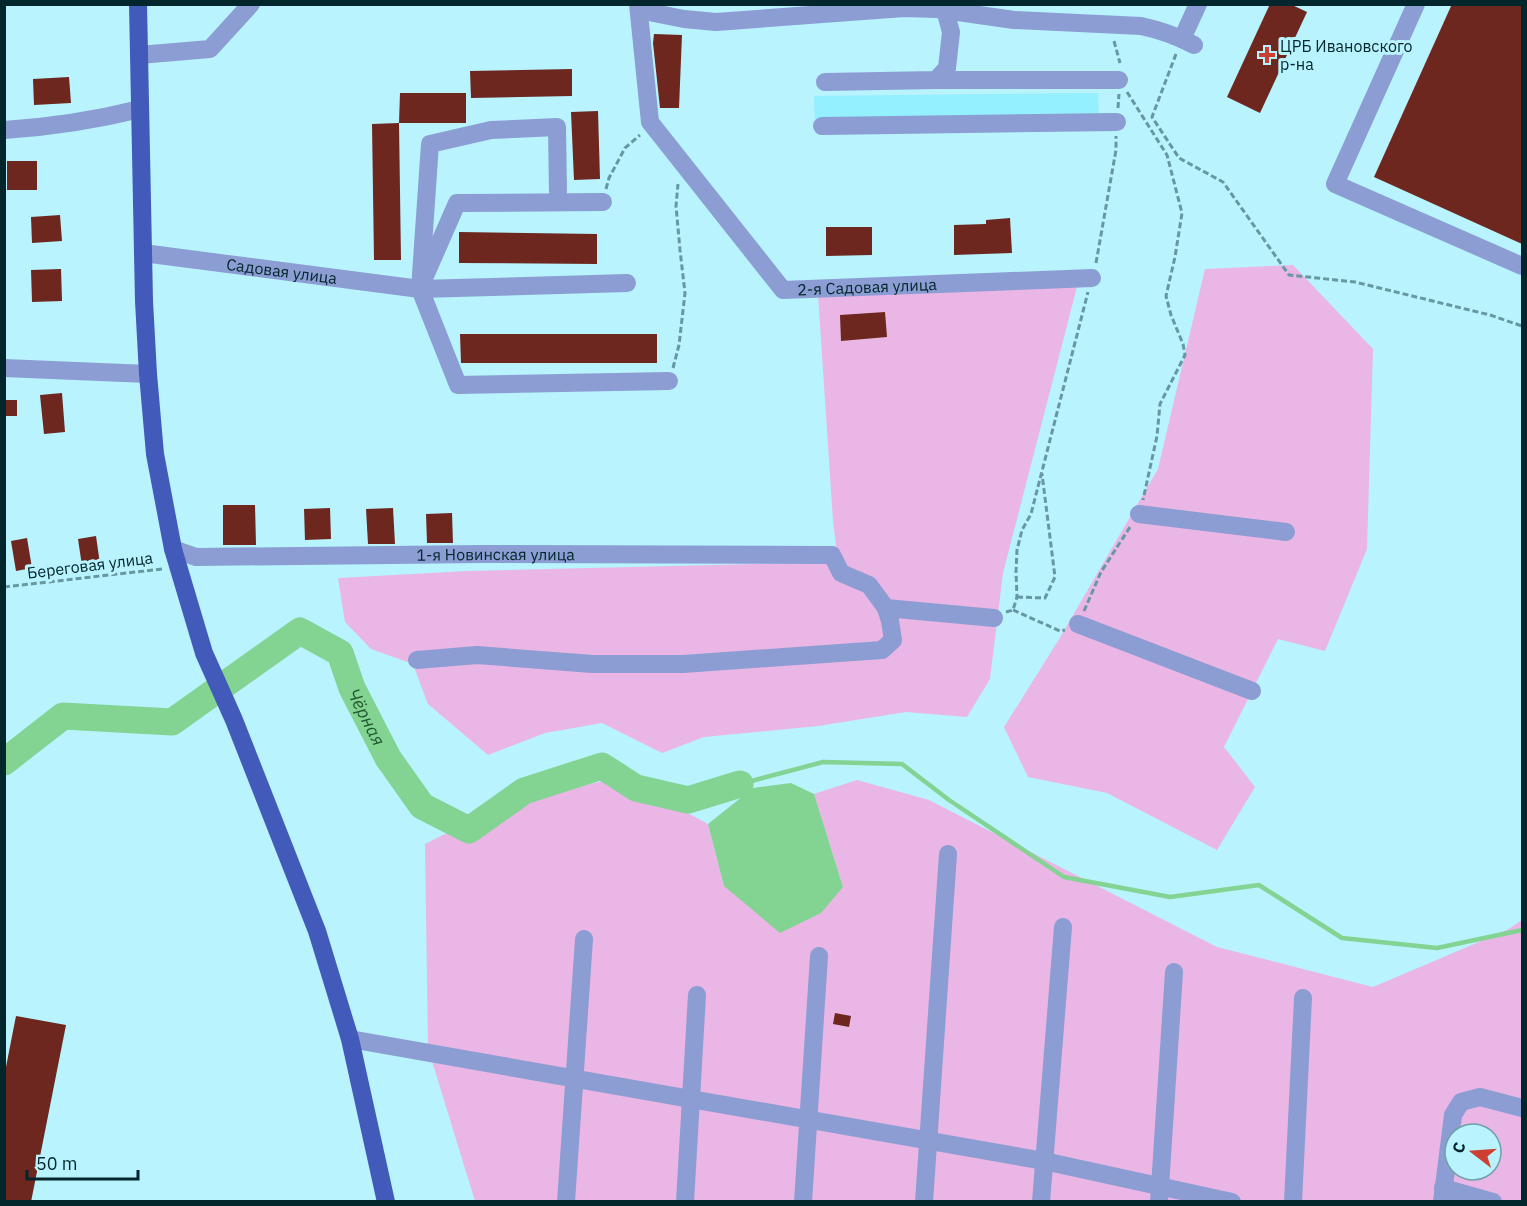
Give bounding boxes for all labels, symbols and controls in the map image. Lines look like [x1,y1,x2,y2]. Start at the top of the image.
place label: ЦРБ Ивановского р-на [1280,36,1413,74]
marker: ЦРБ Ивановского р-на [1258,46,1276,64]
street label: Садовая улица [225,254,339,288]
street label: 2-я Садовая улица [797,274,938,299]
street label: 1-я Новинская улица [416,544,575,565]
street label: Береговая улица [26,547,155,583]
water label: Чёрная [343,684,391,749]
north arrow [1443,1122,1503,1182]
text: С [1448,1140,1470,1156]
scale bar [27,1143,138,1181]
text: 50 m [36,1152,78,1175]

